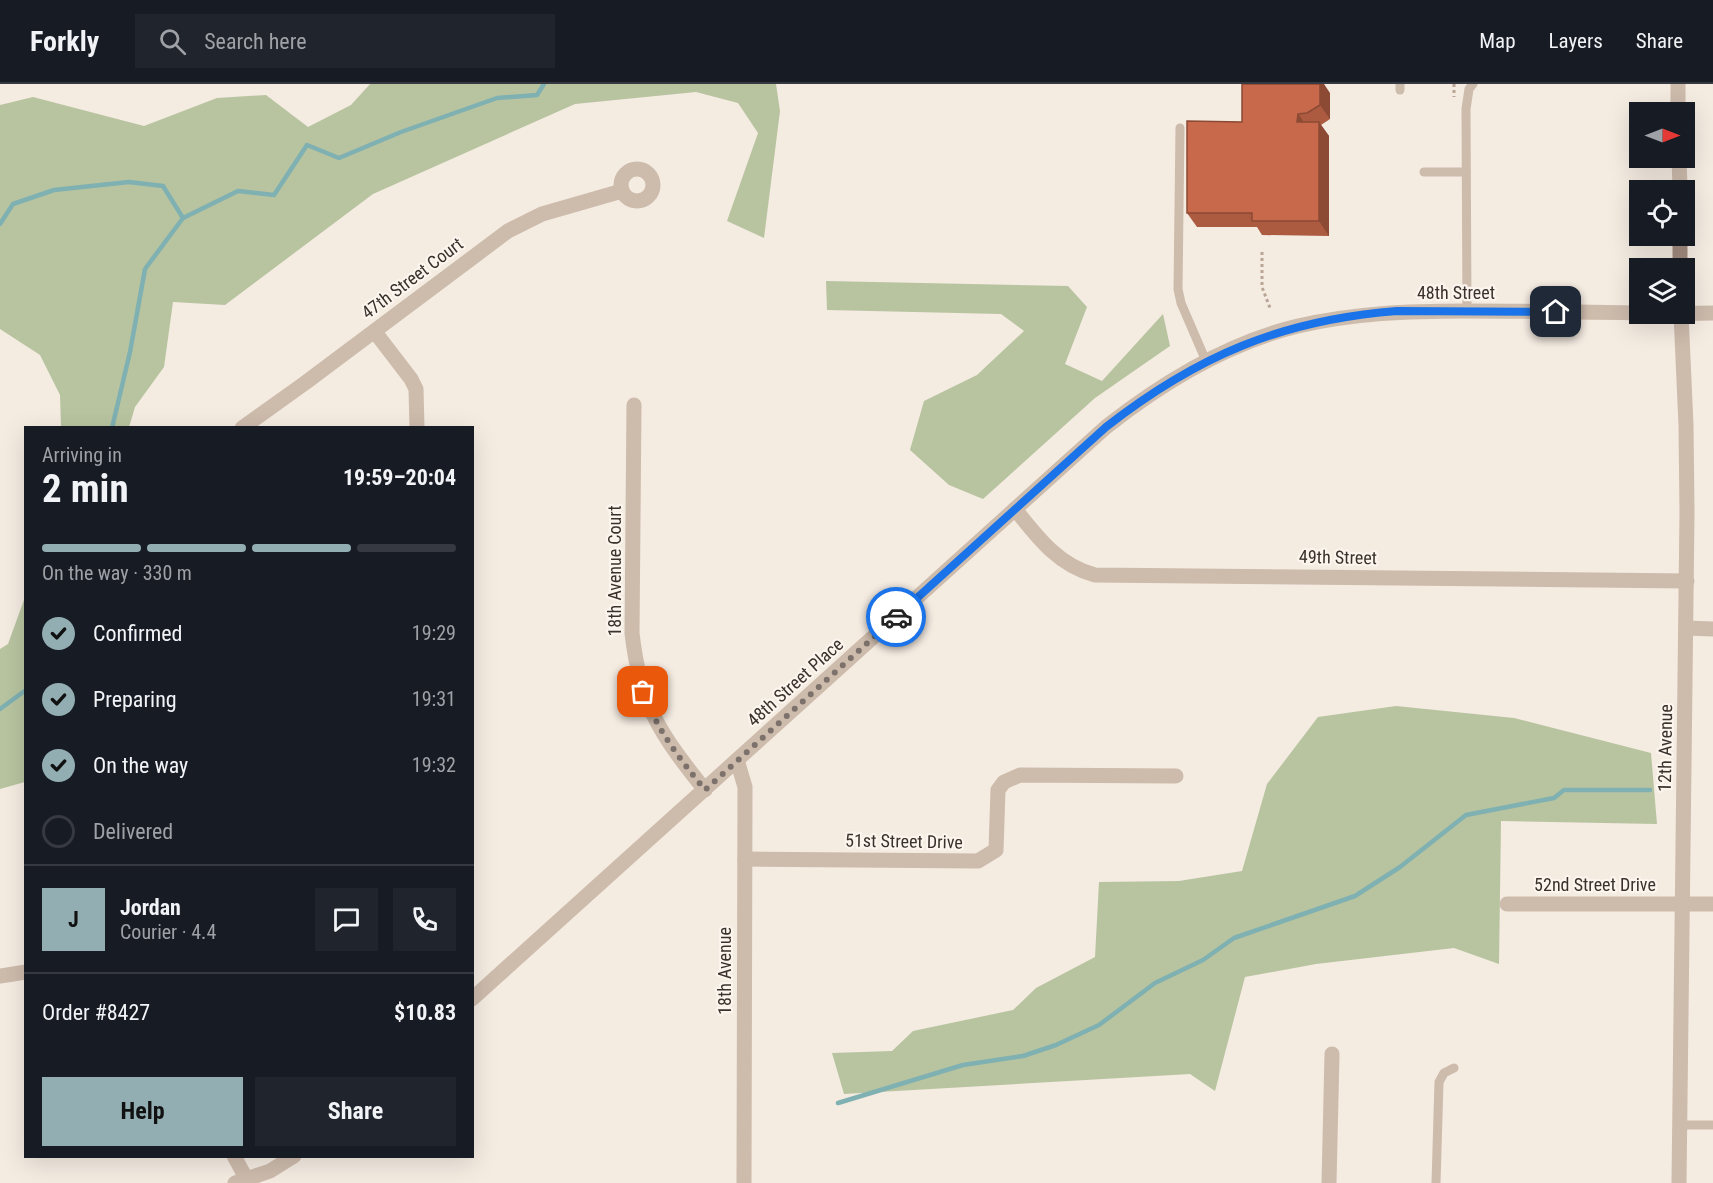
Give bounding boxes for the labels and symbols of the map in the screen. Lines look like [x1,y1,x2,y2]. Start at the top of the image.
north arrow [1629,102,1695,168]
street label: 47th Street Court [357,233,467,323]
street label: 48th Street [1417,282,1495,303]
pin [1530,286,1581,337]
street label: 18th Avenue Court [604,505,625,637]
street label: 49th Street [1299,546,1377,568]
courier [866,587,926,647]
street label: 48th Street Place [743,633,847,731]
pin [617,666,668,717]
street label: 12th Avenue [1654,704,1676,792]
street label: 51st Street Drive [845,829,963,853]
street label: 52nd Street Drive [1534,874,1656,895]
street label: 18th Avenue [714,927,735,1015]

